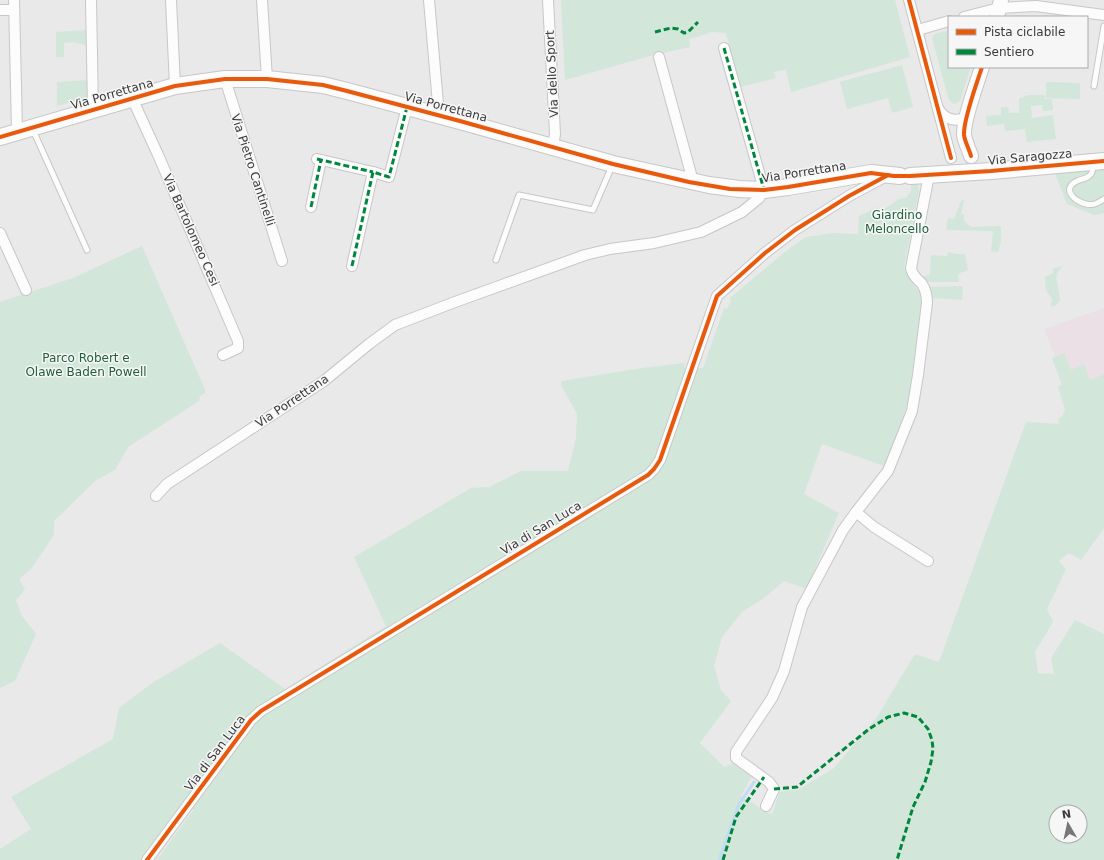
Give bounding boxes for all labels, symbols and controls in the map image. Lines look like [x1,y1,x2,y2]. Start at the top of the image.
legend [948,16,1088,68]
text: Pista ciclabile [984,25,1065,39]
street label: Via dello Sport [543,30,561,118]
text: Sentiero [984,45,1034,59]
street label: Via Porrettana [69,76,155,112]
street label: Via Porrettana [403,89,489,125]
street label: Via Pietro Cantinelli [228,112,278,228]
street label: Via Saragozza [987,146,1073,168]
street label: Via Porrettana [761,158,847,186]
street label: Via Bartolomeo Cesi [160,172,222,288]
park label: Giardino Meloncello [865,208,929,236]
park label: Parco Robert e Olawe Baden Powell [25,351,147,379]
street label: Via Porrettana [253,371,331,431]
street label: Via di San Luca [498,498,584,558]
street label: Via di San Luca [182,712,248,794]
north arrow [1048,804,1088,844]
text: N [1061,807,1072,822]

